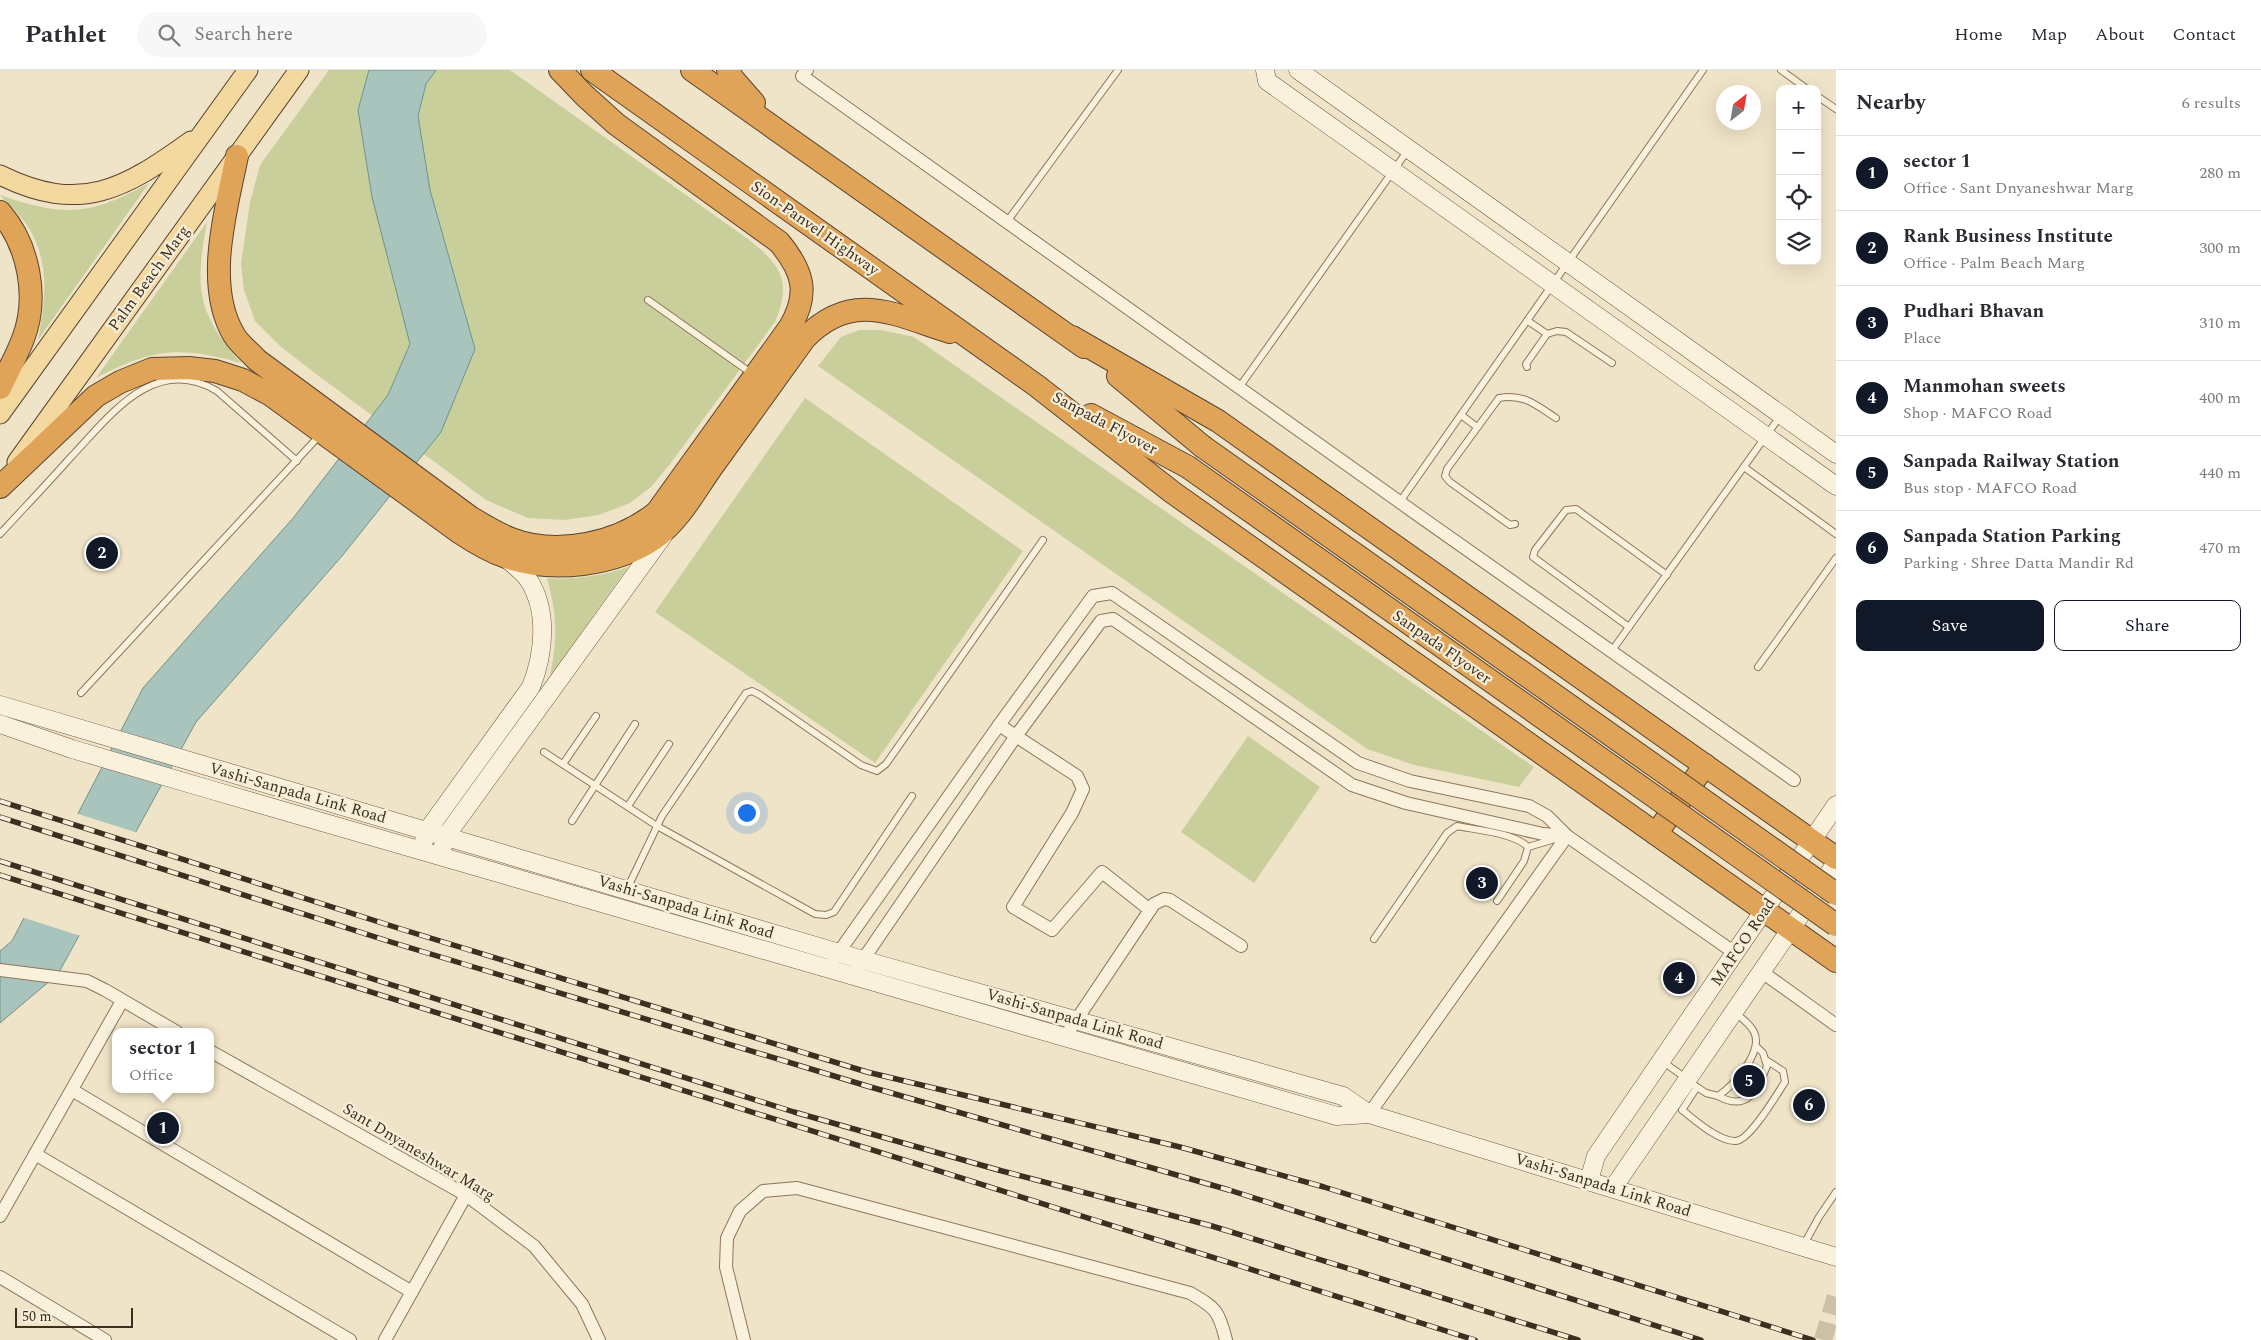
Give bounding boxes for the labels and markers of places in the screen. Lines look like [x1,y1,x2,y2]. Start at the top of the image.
pin: 2 [86,534,118,572]
pin: 3 [1466,864,1498,902]
pin: 4 [1663,959,1695,997]
pin: 5 [1733,1062,1765,1100]
pin: 6 [1793,1086,1825,1124]
pin: 1 [147,1109,179,1147]

